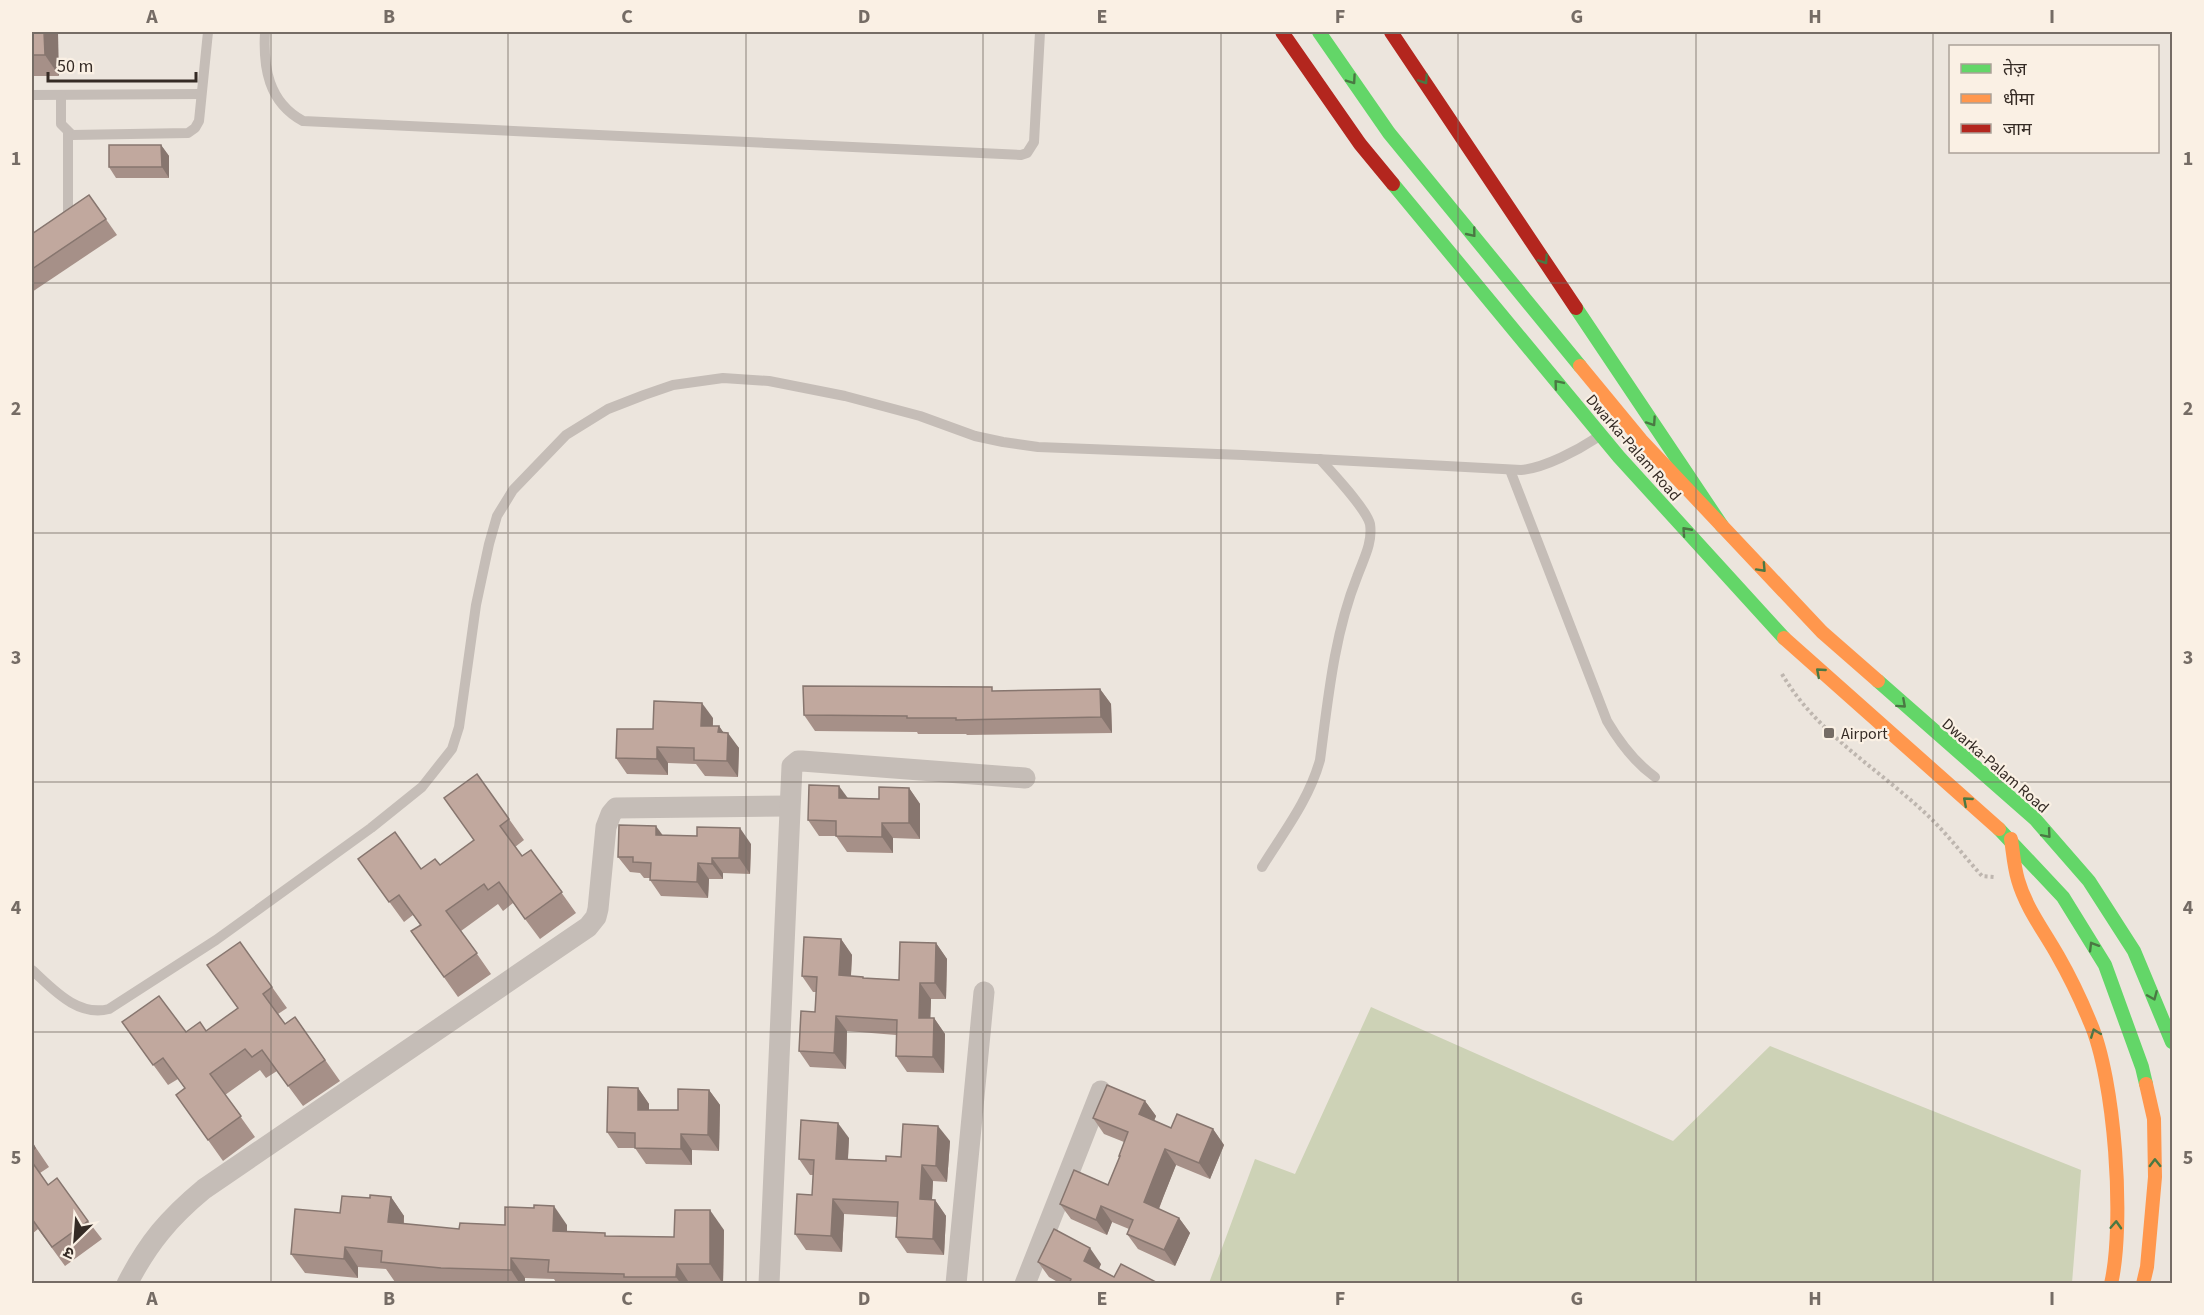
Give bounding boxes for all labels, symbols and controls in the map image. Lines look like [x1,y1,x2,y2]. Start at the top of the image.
text: A [145,3,158,31]
text: B [383,3,395,31]
text: C [621,3,633,31]
text: D [858,3,870,31]
text: E [1097,3,1107,31]
text: F [1335,3,1345,31]
text: G [1571,3,1583,31]
text: H [1808,3,1822,31]
text: I [2049,3,2055,31]
scale bar [48,45,196,83]
legend [1949,45,2159,153]
text: 50 m [57,54,93,79]
text: तेज़ [2003,57,2027,82]
one-way arrow [1345,73,1356,84]
one-way arrow [1417,73,1428,84]
text: धीमा [2003,87,2034,112]
text: जाम [2003,117,2033,142]
text: 1 [11,145,21,173]
text: 1 [2183,145,2193,173]
one-way arrow [1464,226,1475,237]
one-way arrow [1537,253,1548,264]
one-way arrow [1554,380,1565,391]
street label: Dwarka-Palam Road [1581,389,1686,506]
text: 2 [11,395,21,423]
text: 2 [2183,395,2193,423]
one-way arrow [1645,416,1657,426]
one-way arrow [1682,527,1693,538]
one-way arrow [1755,562,1766,572]
text: 3 [11,644,21,672]
text: 3 [2183,644,2193,672]
one-way arrow [1816,668,1827,679]
one-way arrow [1895,697,1906,708]
street label: Dwarka-Palam Road [1937,713,2054,818]
place label: Airport [1841,723,1888,745]
marker: Airport [1822,726,1836,740]
one-way arrow [1963,797,1974,808]
one-way arrow [2040,827,2051,838]
text: 4 [11,894,22,922]
text: 4 [2183,894,2194,922]
one-way arrow [2088,942,2100,952]
one-way arrow [2146,989,2158,1000]
one-way arrow [2089,1028,2102,1038]
text: 5 [11,1144,21,1172]
text: 5 [2183,1144,2193,1172]
one-way arrow [2149,1158,2161,1167]
north arrow [45,1210,105,1270]
one-way arrow [2110,1221,2123,1230]
text: उ [60,1240,78,1265]
text: A [145,1285,158,1313]
text: B [383,1285,395,1313]
text: C [621,1285,633,1313]
text: D [858,1285,870,1313]
text: E [1097,1285,1107,1313]
text: F [1335,1285,1345,1313]
text: G [1571,1285,1583,1313]
text: H [1808,1285,1822,1313]
text: I [2049,1285,2055,1313]

